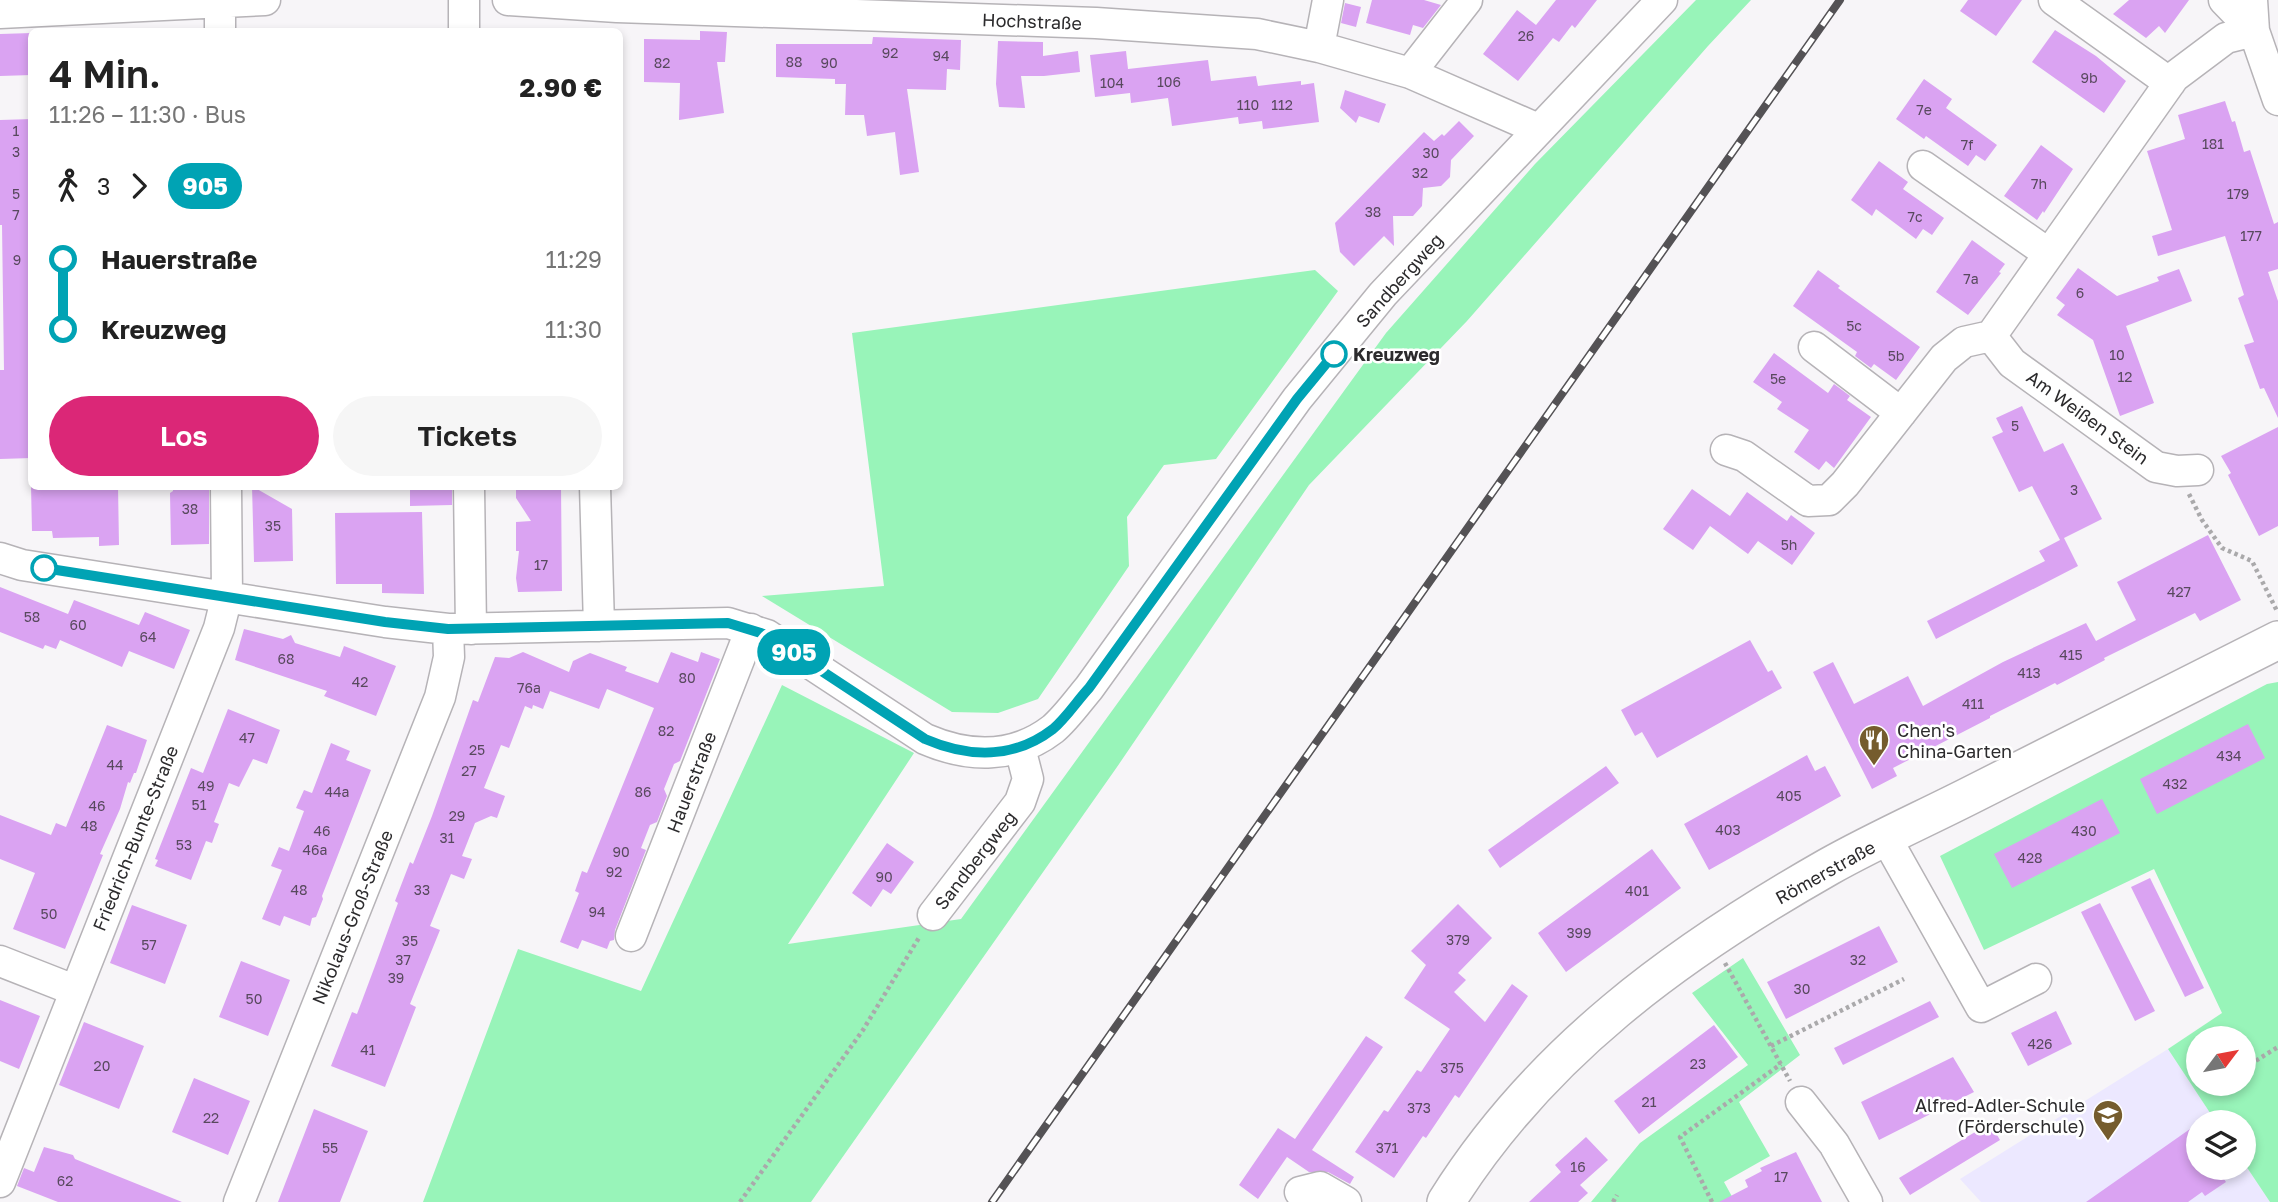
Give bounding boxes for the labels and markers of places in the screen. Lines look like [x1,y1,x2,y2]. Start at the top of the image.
marker: Kreuzweg [1321,341,1347,367]
place label: Kreuzweg [1353,343,1440,365]
unlabelled marker [31,555,57,581]
place label: Chen's China-Garten [1897,719,2012,762]
restaurant icon: Chen's China-Garten [1857,723,1891,767]
place label: Alfred-Adler-Schule (Förderschule) [1915,1094,2085,1137]
school or university icon: Alfred-Adler-Schule (Förderschule) [2091,1098,2125,1142]

